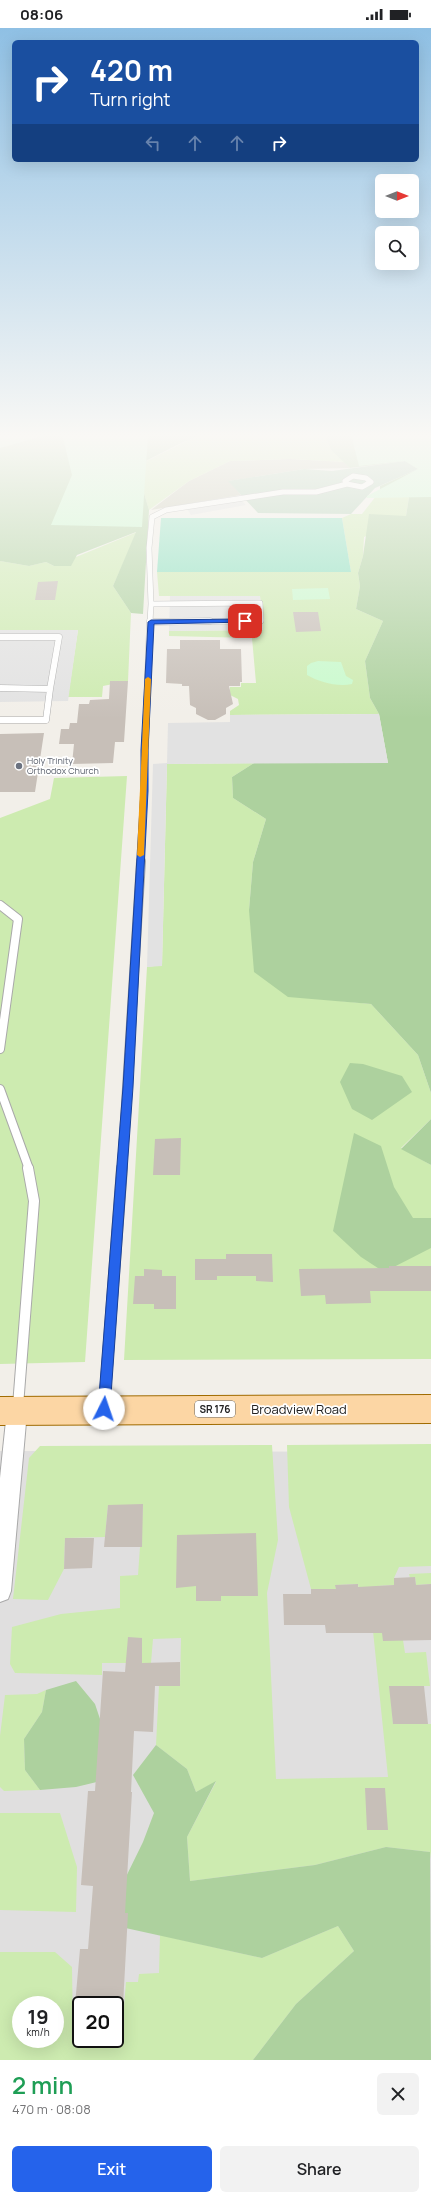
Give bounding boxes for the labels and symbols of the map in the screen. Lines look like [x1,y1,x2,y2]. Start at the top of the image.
north arrow [375,174,419,218]
pin [228,604,262,638]
place label: Holy Trinity Orthodox Church [27,754,99,777]
marker: Holy Trinity Orthodox Church [14,761,24,771]
position arrow [83,1388,125,1430]
street label: Broadview Road [251,1400,347,1418]
road number: SR 176 [195,1401,235,1417]
speed limit sign: 20 [72,1996,124,2048]

